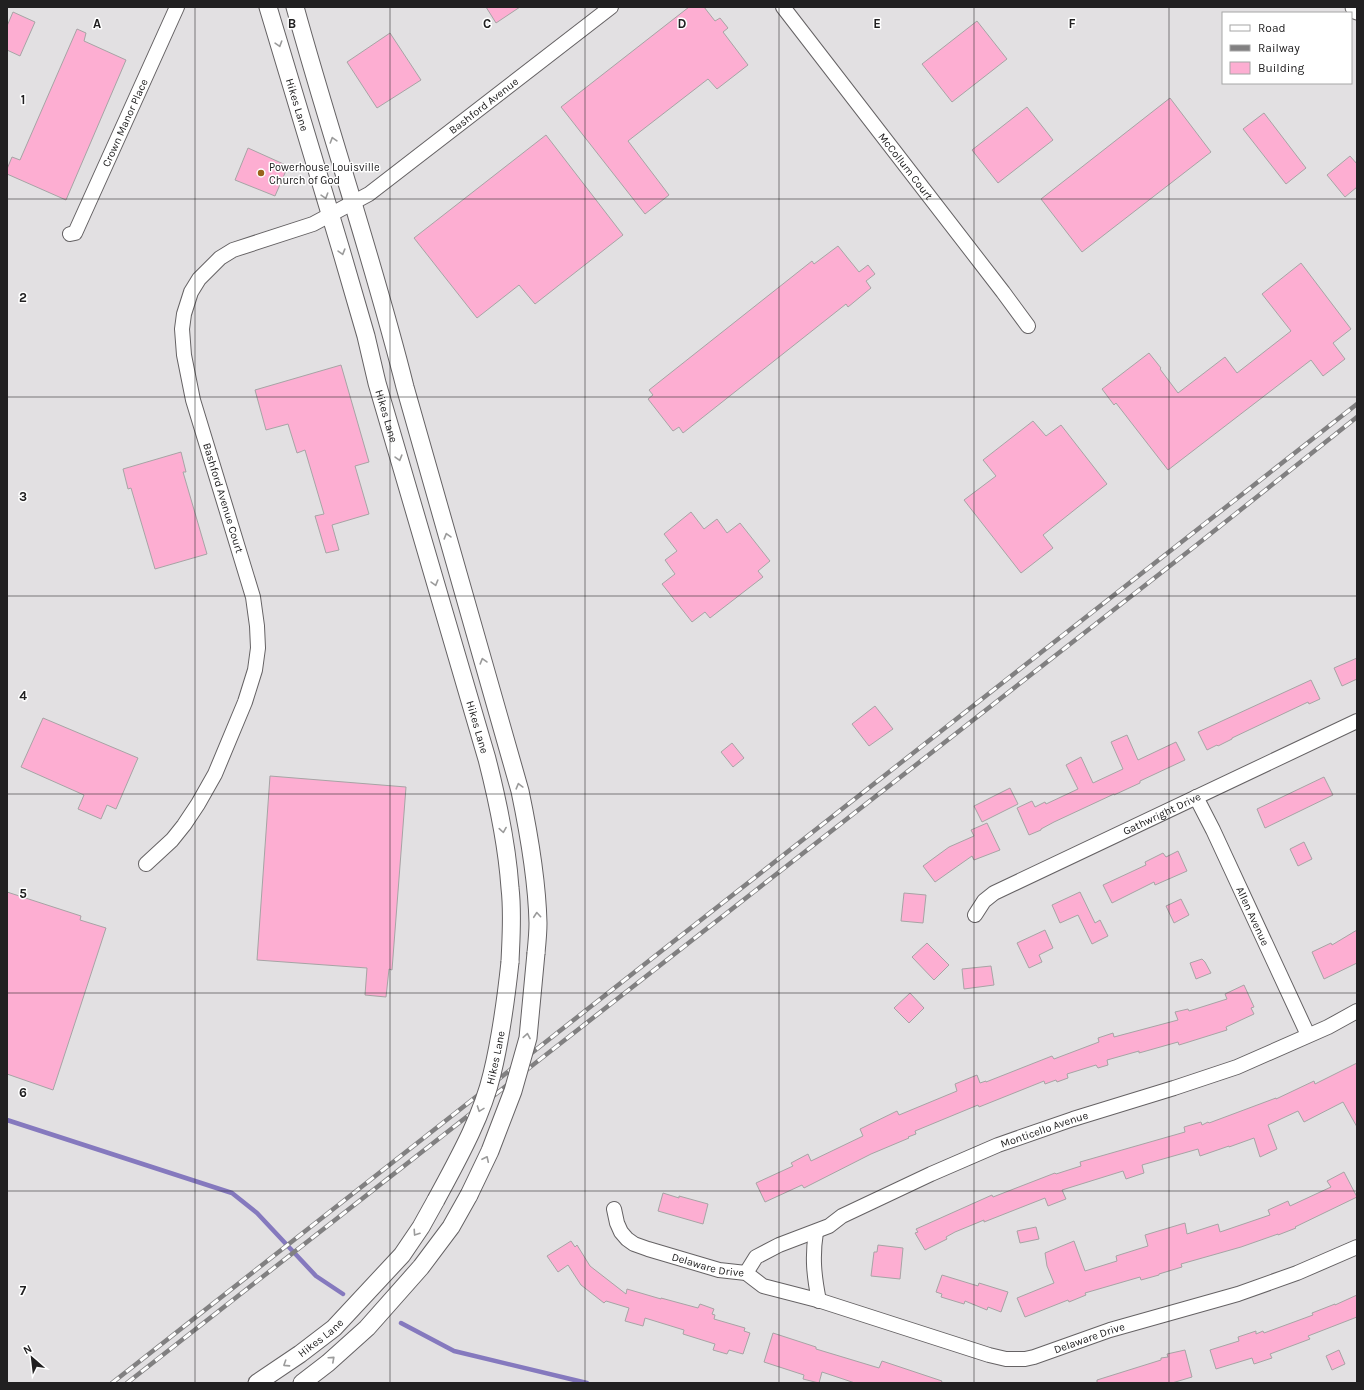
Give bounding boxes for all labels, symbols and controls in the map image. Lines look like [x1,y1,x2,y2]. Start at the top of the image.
legend [1222,12,1352,84]
text: A [93,16,101,31]
text: B [288,16,296,31]
text: C [483,16,491,31]
text: D [678,16,687,31]
text: E [873,16,881,31]
text: F [1068,16,1076,31]
text: Road [1258,21,1286,35]
one-way arrow [274,41,283,48]
text: Railway [1258,41,1300,55]
text: Building [1258,61,1305,75]
street label: Bashford Avenue [446,74,521,137]
street label: Crown Manor Place [99,76,150,169]
street label: Hikes Lane [283,77,311,133]
text: 1 [21,92,25,107]
street label: McCollum Court [876,130,936,202]
one-way arrow [329,136,338,143]
place label: Powerhouse Louisville Church of God [269,161,380,187]
marker: Powerhouse Louisville Church of God [256,168,266,178]
one-way arrow [320,192,328,199]
one-way arrow [337,249,346,256]
text: 2 [19,290,27,305]
street label: Hikes Lane [373,388,401,444]
street label: Bashford Avenue Court [200,441,246,555]
one-way arrow [394,455,403,462]
text: 3 [19,489,27,504]
one-way arrow [443,533,452,540]
one-way arrow [430,580,439,587]
one-way arrow [479,658,488,665]
text: 4 [19,688,27,703]
street label: Hikes Lane [464,699,492,755]
one-way arrow [515,783,524,790]
street label: Gathwright Drive [1121,789,1203,838]
one-way arrow [498,827,507,833]
street label: Allen Avenue [1234,884,1272,948]
text: 5 [19,886,27,901]
one-way arrow [533,912,542,918]
street label: Hikes Lane [483,1030,507,1086]
one-way arrow [523,1033,531,1040]
text: 6 [19,1085,27,1100]
one-way arrow [476,1106,484,1113]
street label: Monticello Avenue [999,1108,1090,1150]
one-way arrow [481,1156,489,1164]
one-way arrow [414,1229,421,1236]
street label: Delaware Drive [670,1250,745,1279]
text: 7 [20,1283,27,1298]
street label: Hikes Lane [295,1316,346,1360]
street label: Delaware Drive [1052,1320,1126,1356]
north arrow [12,1338,52,1378]
text: N [21,1342,34,1357]
one-way arrow [328,1357,335,1364]
one-way arrow [283,1359,290,1367]

